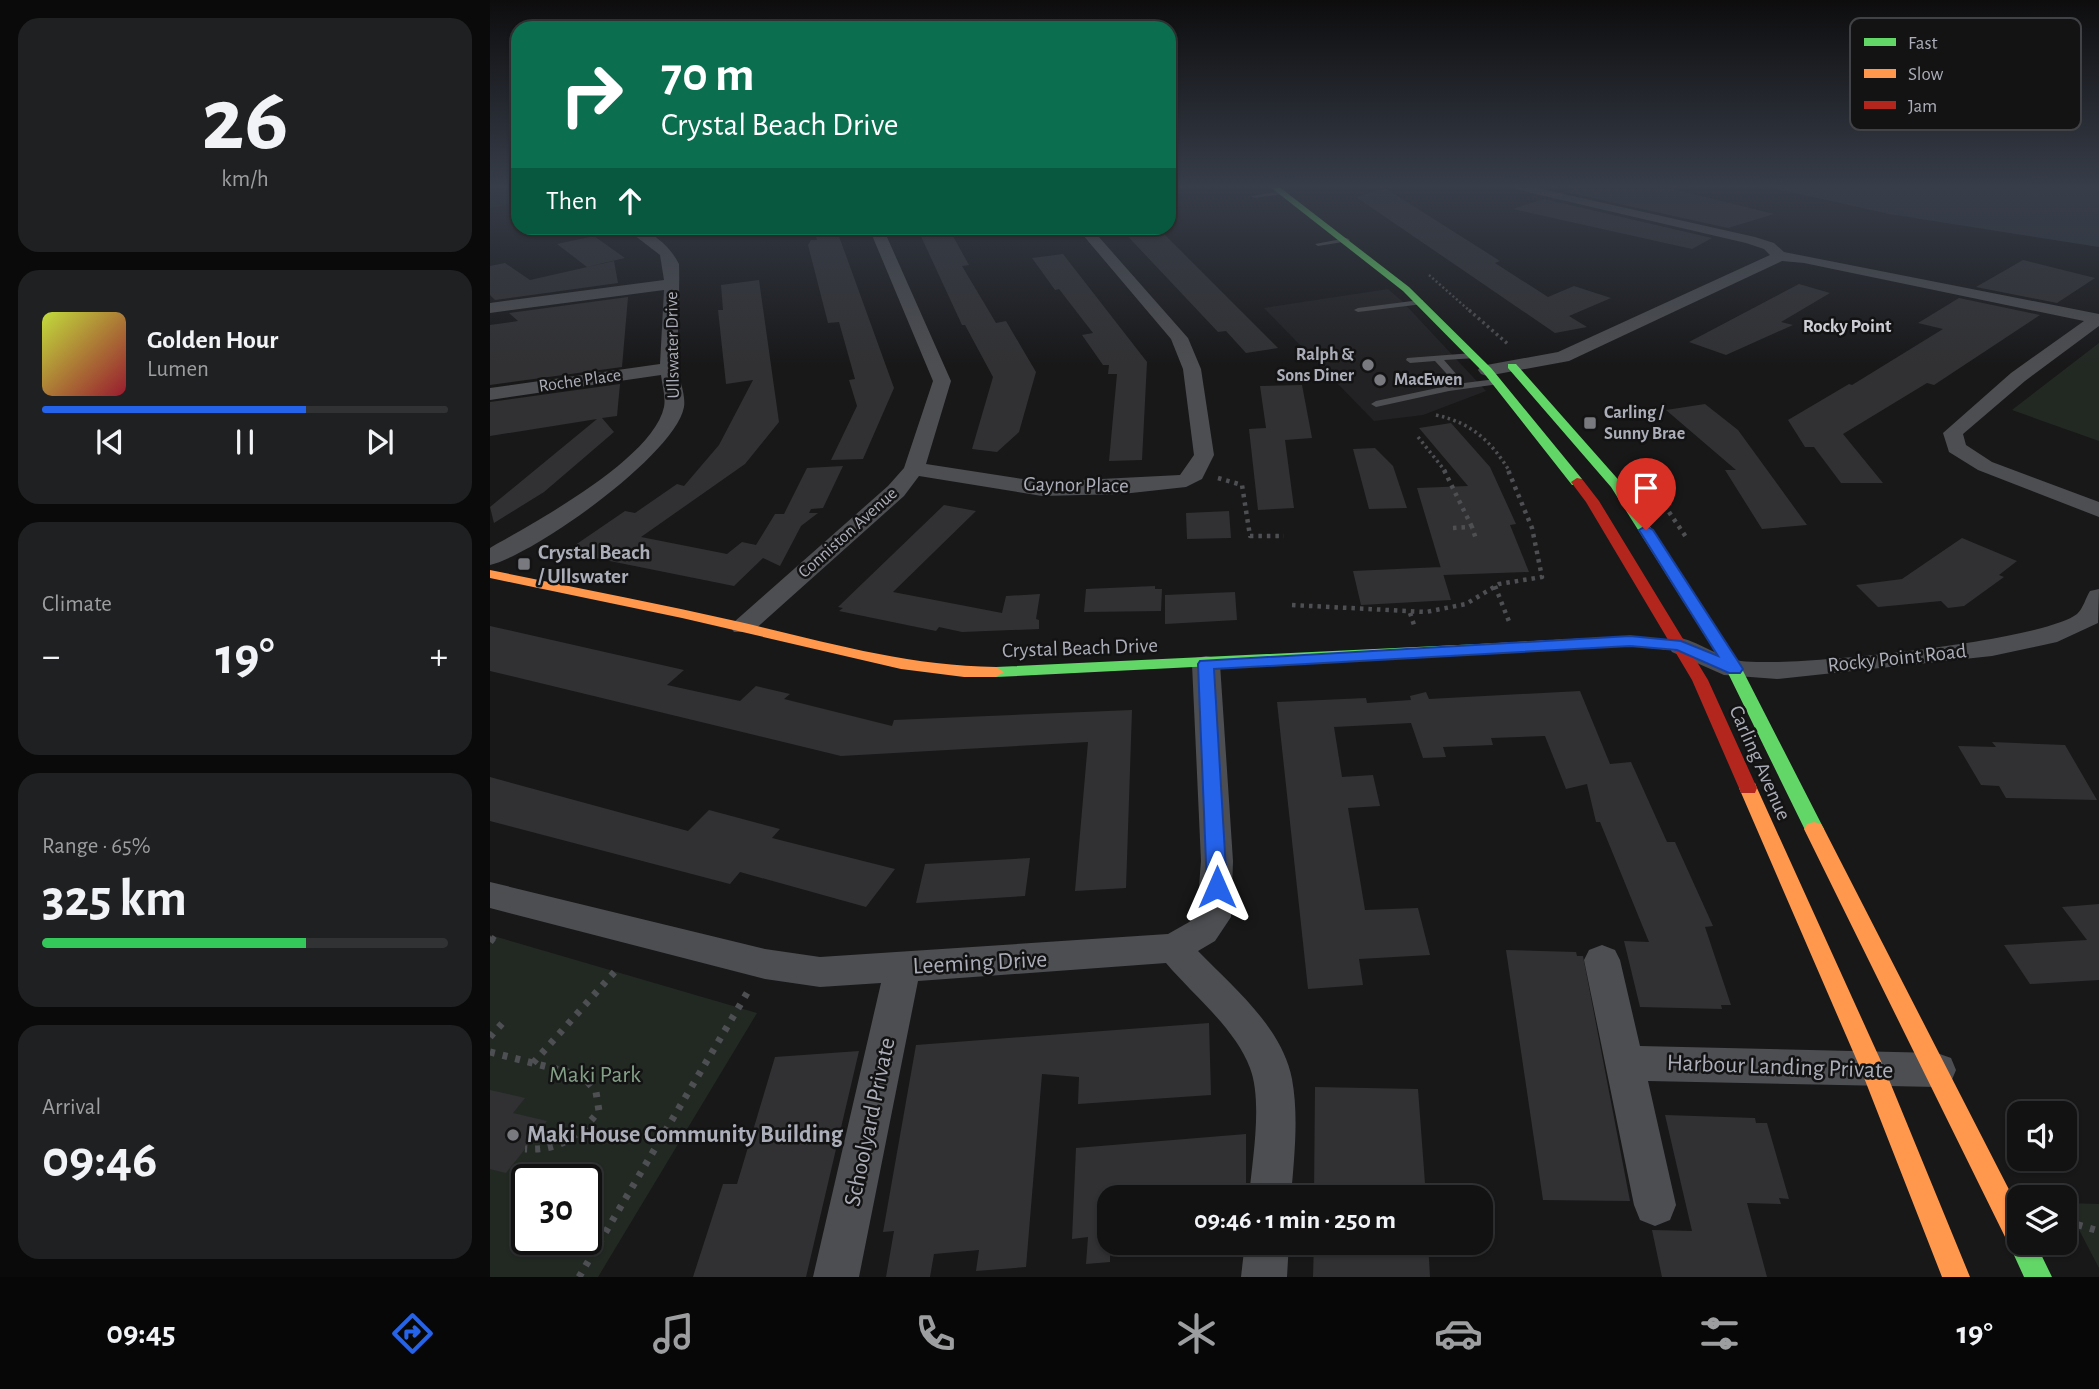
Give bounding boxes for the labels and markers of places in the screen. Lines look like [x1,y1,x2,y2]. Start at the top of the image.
place label: Ralph & Sons Diner [1277,346,1355,385]
marker: Ralph & Sons Diner [1360,357,1376,373]
place label: MacEwen [1394,371,1462,389]
marker: MacEwen [1372,372,1388,388]
place label: Carling / Sunny Brae [1604,404,1685,443]
marker: Carling / Sunny Brae [1582,415,1598,431]
pin [1616,458,1676,530]
place label: Crystal Beach / Ullswater [537,542,651,587]
marker: Crystal Beach / Ullswater [516,556,532,572]
place label: Maki House Community Building [527,1123,844,1147]
marker: Maki House Community Building [505,1127,521,1143]

